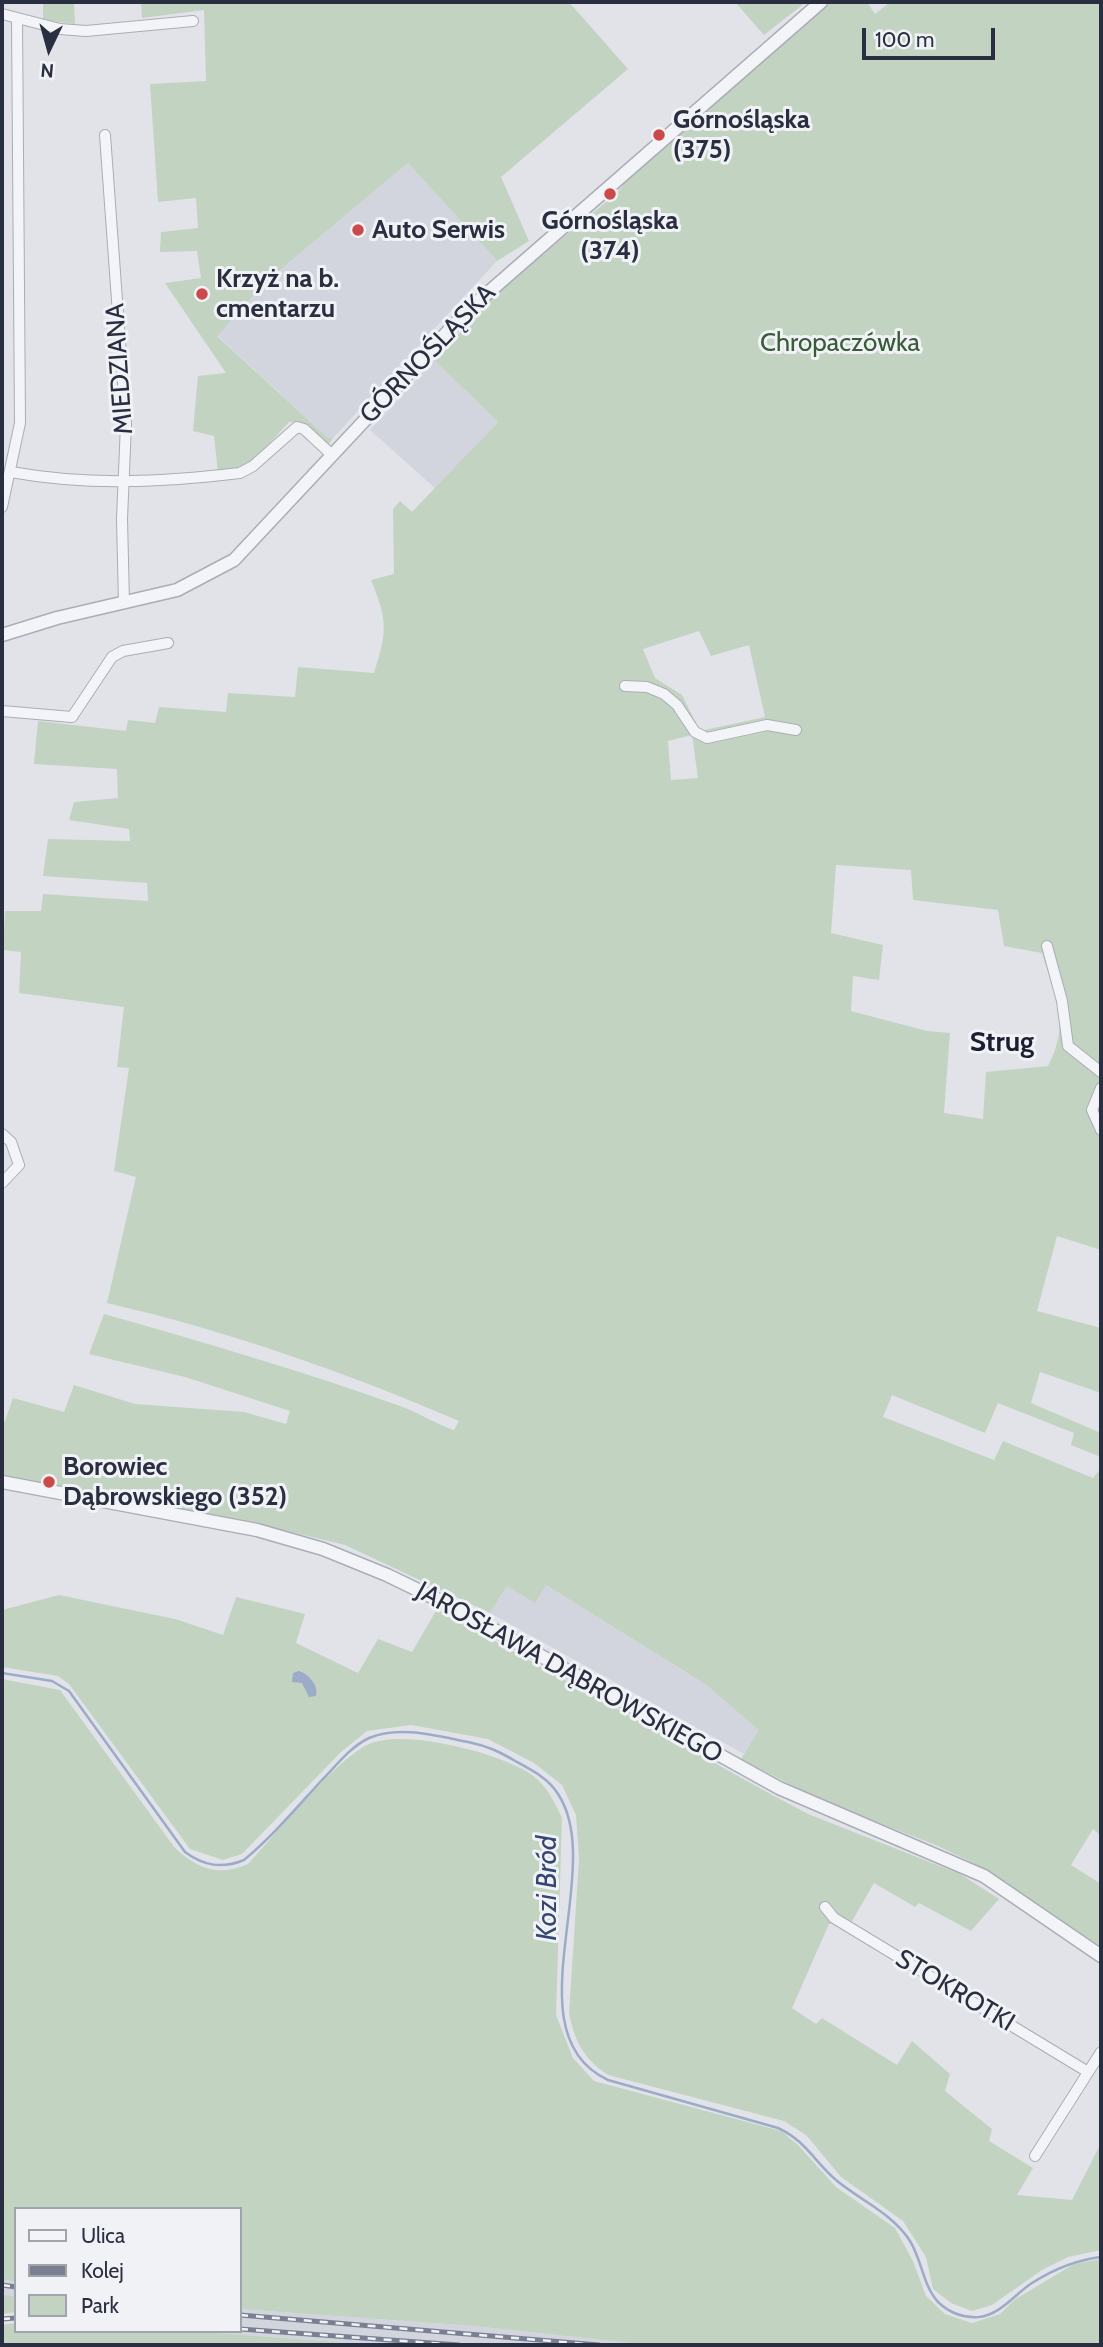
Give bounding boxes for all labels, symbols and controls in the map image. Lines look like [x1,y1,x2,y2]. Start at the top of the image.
north arrow [14,14,84,84]
scale bar [865,14,998,58]
text: 100 m [875,27,934,52]
text: N [39,58,55,82]
place label: Górnośląska (375) [673,104,810,166]
marker: Górnośląska (375) [651,127,667,143]
marker: Górnośląska (374) [602,186,618,202]
place label: Górnośląska (374) [542,205,678,266]
place label: Auto Serwis [372,214,505,246]
marker: Auto Serwis [350,222,366,238]
place label: Krzyż na b. cmentarzu [216,263,339,324]
street label: GÓRNOŚLĄSKA [354,278,502,430]
marker: Krzyż na b. cmentarzu [194,286,210,302]
street label: MIEDZIANA [100,302,140,436]
park label: Chropaczówka [760,327,920,359]
district label: Strug [970,1026,1034,1060]
place label: Borowiec Dąbrowskiego (352) [63,1451,287,1512]
marker: Borowiec Dąbrowskiego (352) [41,1474,57,1490]
street label: JAROSŁAWA DĄBROWSKIEGO [410,1576,728,1770]
water label: Kozi Bród [531,1835,565,1941]
street label: STOKROTKI [890,1943,1020,2039]
legend [14,2207,242,2333]
text: Ulica [81,2223,125,2248]
text: Kolej [81,2258,124,2283]
text: Park [81,2293,119,2318]

